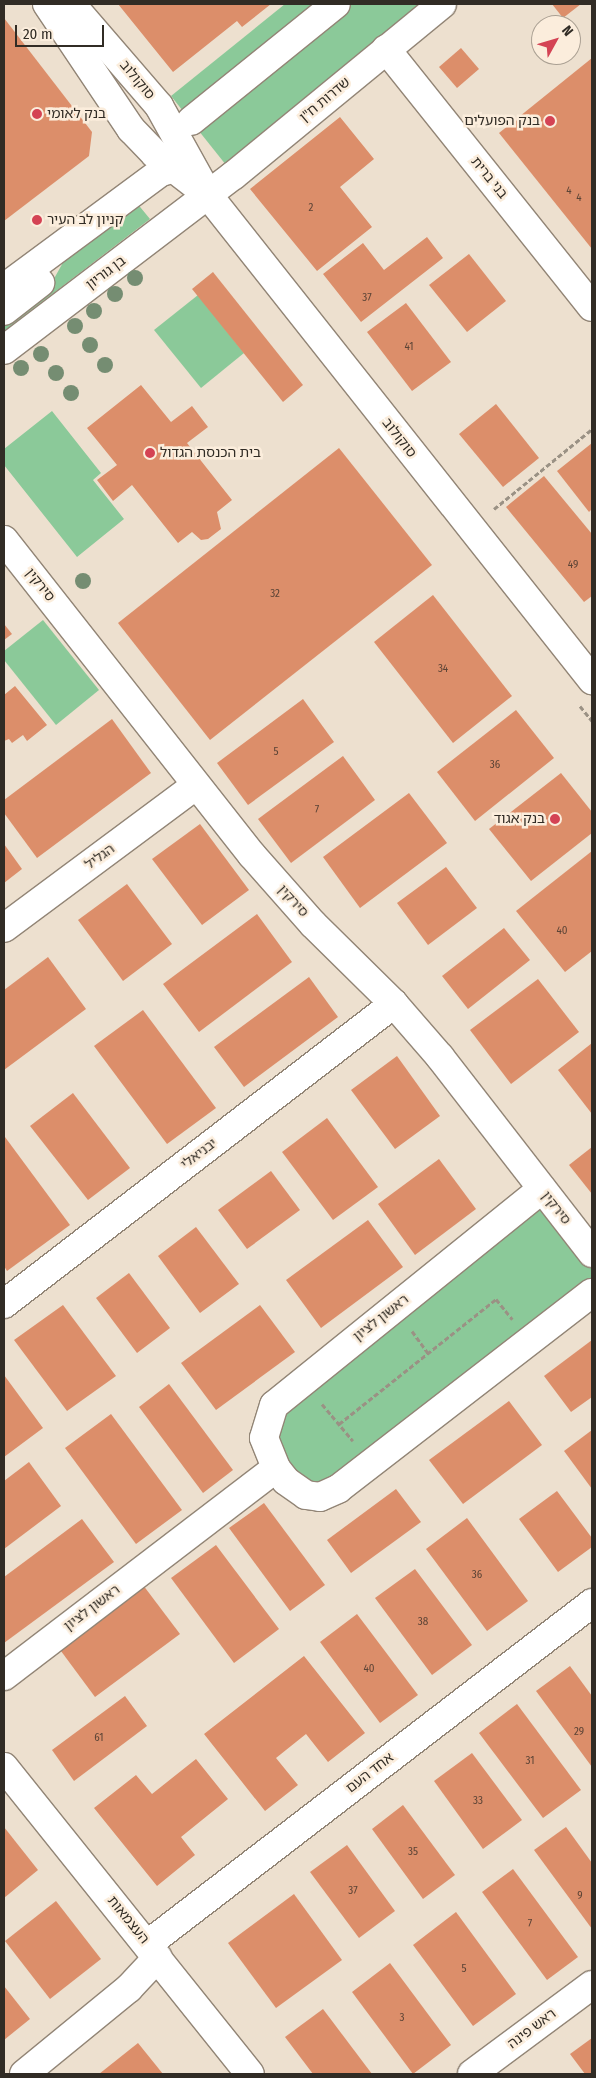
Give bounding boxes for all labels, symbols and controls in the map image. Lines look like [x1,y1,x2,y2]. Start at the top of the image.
scale bar [18,15,106,47]
north arrow [531,15,581,65]
text: N [558,22,577,39]
text: 20 m [23,25,53,43]
street label: סוקולוב [116,57,158,103]
street label: שדרות ח"ן [296,74,354,126]
place label: בנק לאומי [47,106,106,122]
marker: בנק לאומי [31,108,43,120]
place label: בנק הפועלים [464,113,540,129]
marker: בנק הפועלים [544,115,556,127]
street label: בני ברית [467,154,511,202]
house number: 4 [566,184,572,198]
house number: 4 [576,191,582,205]
house number: 2 [309,201,313,215]
place label: קניון לב העיר [47,212,123,228]
marker: קניון לב העיר [31,214,43,226]
street label: בן גוריון [83,253,129,293]
house number: 37 [362,291,372,305]
house number: 41 [404,340,414,354]
street label: סוקולוב [378,415,420,461]
place label: בית הכנסת הגדול [160,445,261,461]
marker: בית הכנסת הגדול [144,447,156,459]
house number: 49 [568,558,578,572]
street label: סירקין [22,565,58,605]
house number: 32 [270,587,280,601]
house number: 34 [438,662,448,676]
house number: 5 [273,745,279,759]
house number: 36 [490,758,500,772]
house number: 7 [315,803,319,817]
place label: בנק אגוד [494,811,545,827]
marker: בנק אגוד [549,813,561,825]
street label: הגליל [82,841,118,873]
street label: סירקין [274,881,312,921]
house number: 40 [556,924,568,938]
street label: יבניאלי [178,1135,220,1173]
street label: סירקין [538,1188,574,1228]
street label: ראשון לציון [350,1291,412,1345]
house number: 36 [472,1568,482,1582]
street label: ראשון לציון [61,1581,123,1635]
house number: 38 [418,1615,428,1629]
house number: 40 [363,1662,375,1676]
house number: 29 [574,1725,584,1739]
house number: 61 [94,1731,104,1745]
street label: אחד העם [343,1749,397,1797]
house number: 31 [526,1754,534,1768]
house number: 33 [473,1794,483,1808]
house number: 35 [408,1845,418,1859]
house number: 37 [348,1884,358,1898]
house number: 9 [577,1889,583,1903]
street label: העצמאות [104,1893,152,1947]
house number: 7 [528,1917,532,1931]
house number: 5 [461,1962,467,1976]
street label: ראש פינה [505,2005,559,2053]
house number: 3 [400,2011,404,2025]

